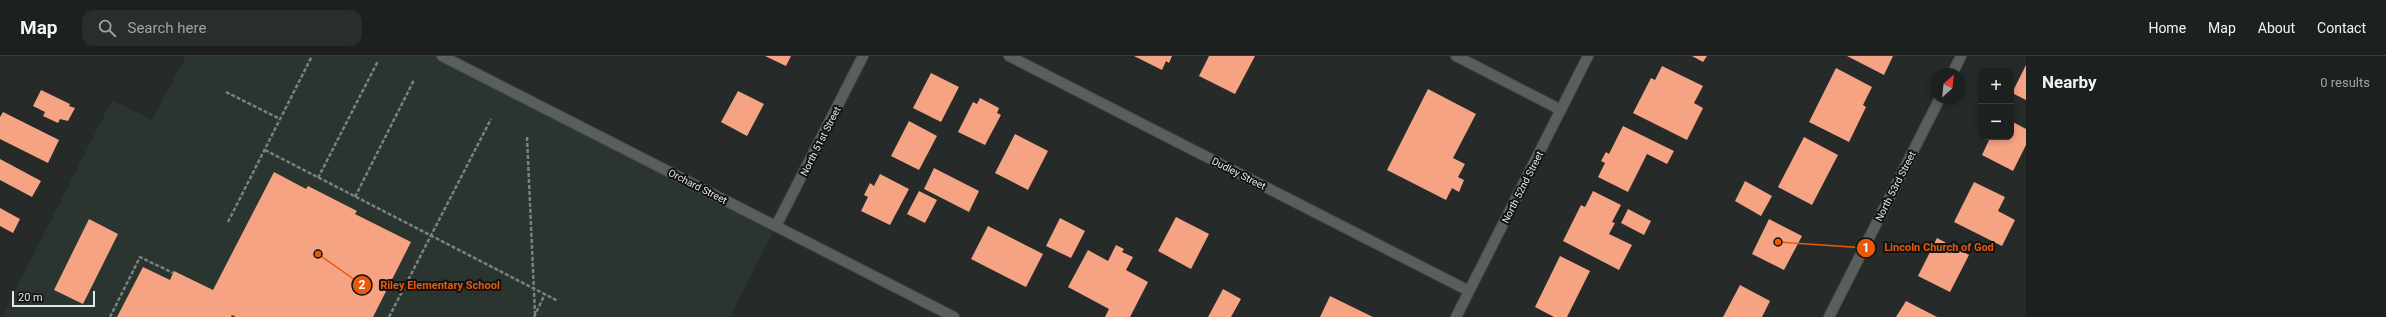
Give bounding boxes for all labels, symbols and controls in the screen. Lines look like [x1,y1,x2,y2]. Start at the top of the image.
search box [82,10,362,46]
text: Map [20,16,58,39]
icon: search [96,17,118,39]
text: Search here [128,19,206,37]
text: Home [2148,20,2186,36]
text: Map [2208,20,2236,36]
text: About [2258,20,2295,36]
text: Contact [2317,20,2366,36]
north arrow [1930,68,1966,104]
map controls [1978,68,2014,140]
button: + [1978,68,2014,104]
text: Nearby [2042,72,2097,92]
text: 0 results [2320,75,2370,90]
button: − [1978,104,2014,140]
street label: North 51st Street [798,105,843,178]
street label: North 52nd Street [1500,150,1545,225]
street label: North 53rd Street [1873,150,1918,223]
street label: Dudley Street [1210,155,1268,192]
street label: Orchard Street [667,167,729,206]
callout: Lincoln Church of God [1856,236,2001,259]
text: 1 [1863,241,1869,255]
text: Lincoln Church of God [1884,241,1994,254]
callout: Riley Elementary School [352,274,507,297]
text: 2 [359,278,366,292]
text: Riley Elementary School [380,279,500,292]
scale bar [12,289,95,308]
text: 20 m [18,291,43,304]

